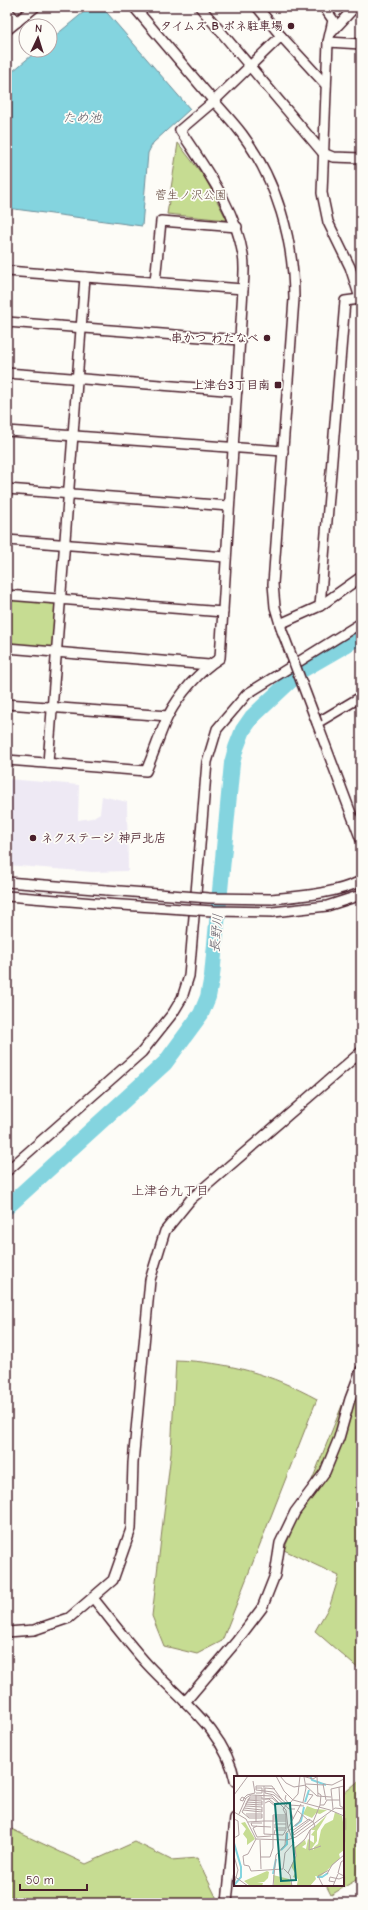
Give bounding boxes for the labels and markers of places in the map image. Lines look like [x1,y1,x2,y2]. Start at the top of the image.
place label: タイムズ B ポネ駐車場 [160,19,283,33]
marker: タイムズ B ポネ駐車場 [286,21,296,31]
place label: 串かつ わたなべ [171,331,259,345]
marker: 串かつ わたなべ [262,333,272,343]
place label: 上津台3丁目南 [192,378,270,392]
marker: 上津台3丁目南 [273,380,283,390]
place label: ネクステージ 神戸北店 [41,831,166,845]
marker: ネクステージ 神戸北店 [28,833,38,843]

